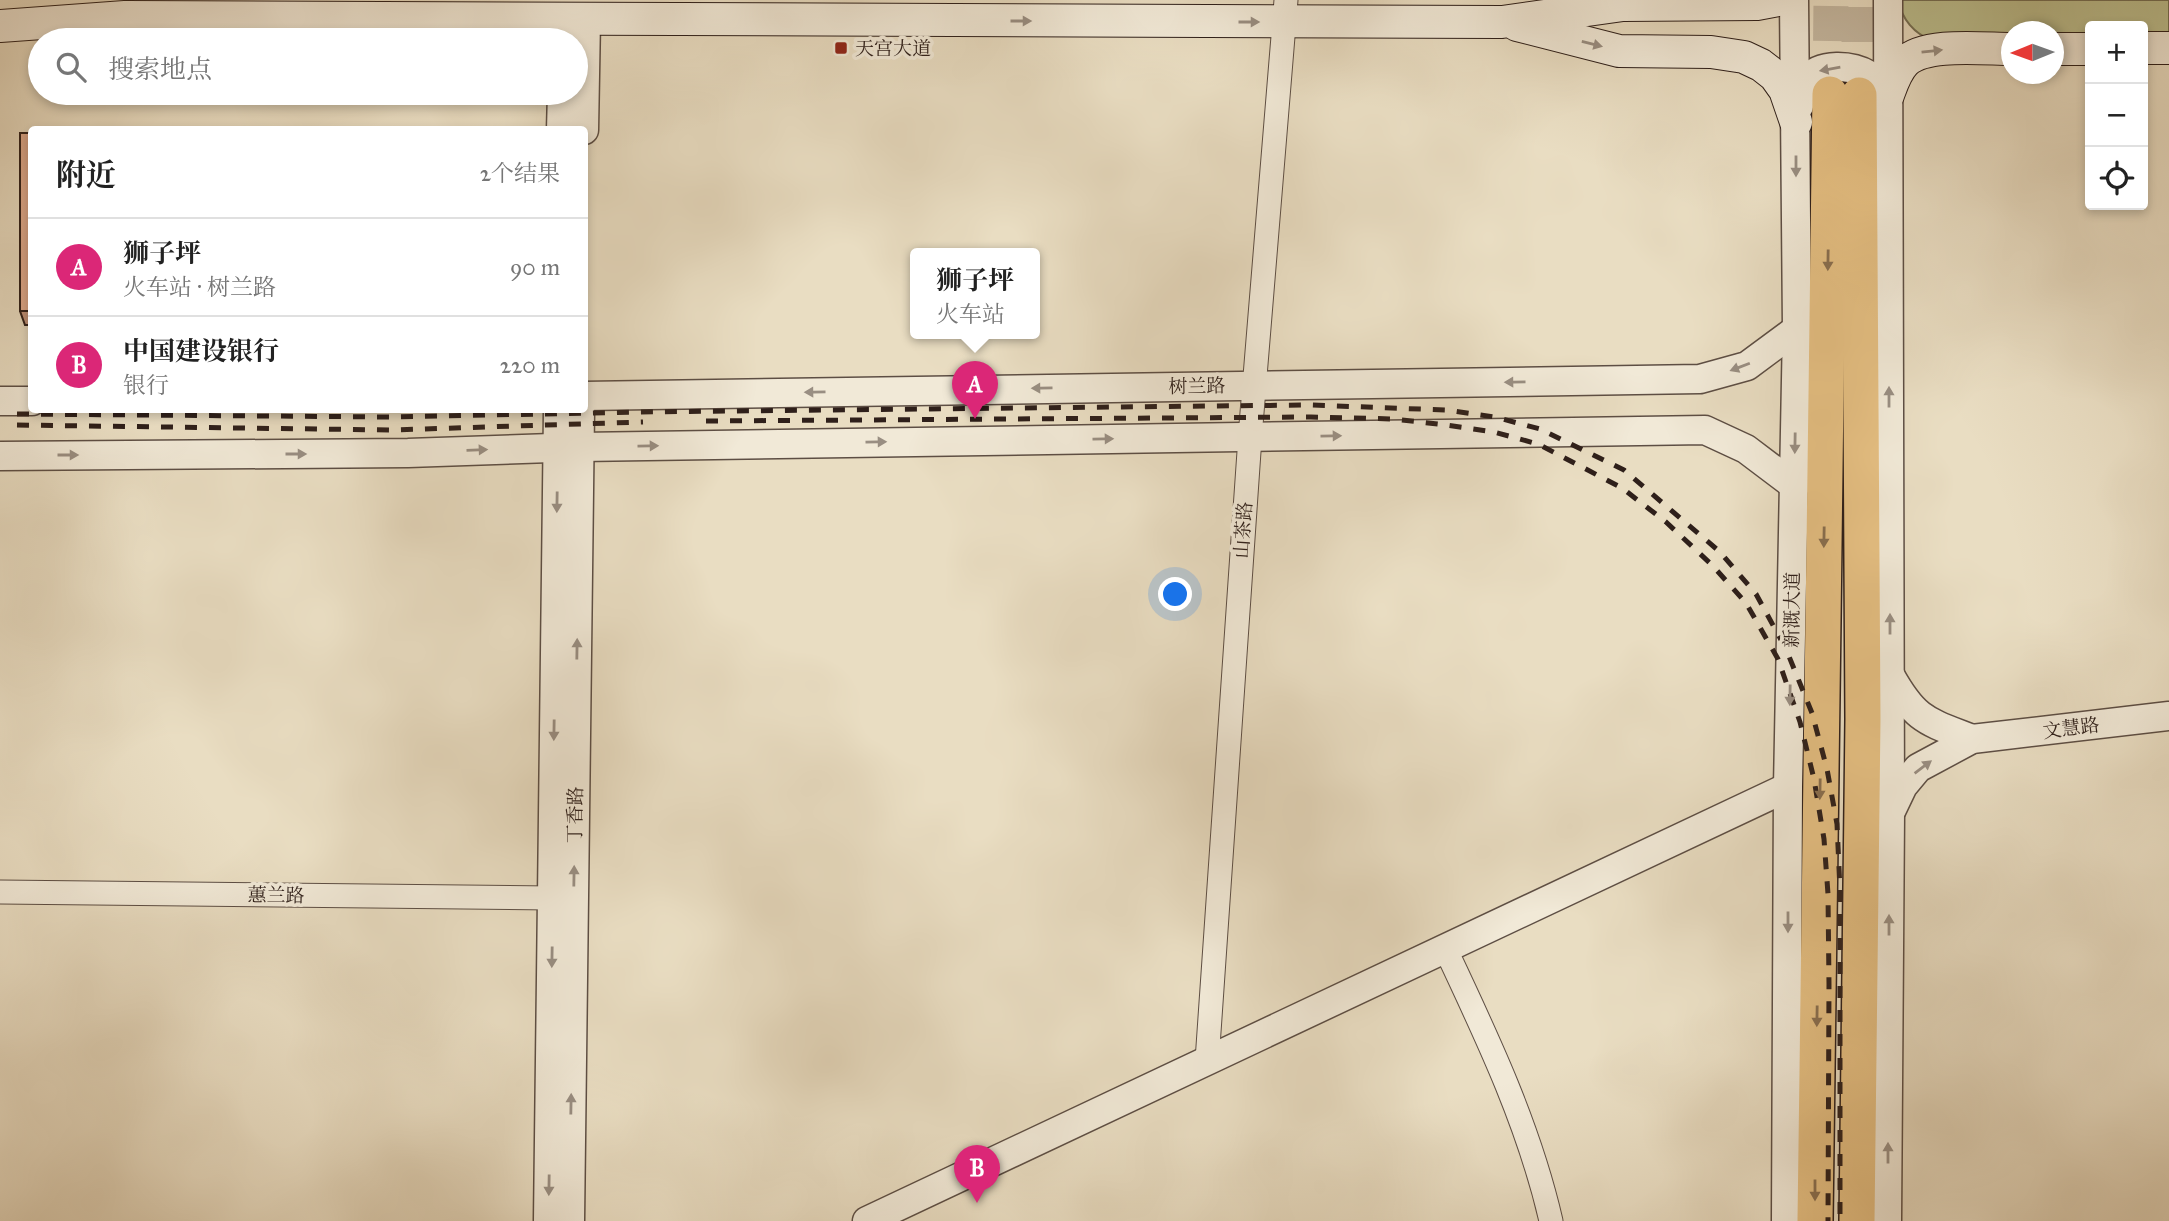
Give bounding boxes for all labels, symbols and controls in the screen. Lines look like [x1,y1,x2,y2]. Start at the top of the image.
one-way arrow [1011,15,1033,27]
one-way arrow [1238,16,1260,28]
north arrow [2001,21,2064,84]
map controls [2085,21,2148,210]
button: + [2085,21,2148,84]
search box [28,28,588,105]
place label: 天宫大道 [855,37,931,60]
one-way arrow [1581,39,1603,50]
marker: 天宫大道 [833,40,849,56]
one-way arrow [1921,45,1943,56]
icon: search [52,48,90,86]
text: 搜索地点 [108,53,212,85]
one-way arrow [1819,64,1841,75]
button: − [2085,84,2148,147]
button: locate [2085,147,2148,210]
one-way arrow [1790,155,1802,177]
text: 附近 [56,157,116,193]
text: 2个结果 [480,159,560,187]
text: 狮子坪 [123,237,201,269]
popup [910,248,1040,339]
one-way arrow [1822,249,1834,271]
text: A [71,253,87,281]
text: 90 m [510,253,560,281]
text: 狮子坪 [936,264,1014,296]
text: 火车站 · 树兰路 [123,273,276,301]
text: 火车站 [936,300,1005,328]
text: 中国建设银行 [123,335,279,367]
text: B [71,351,87,379]
text: 220 m [500,351,560,379]
pin: A [952,361,998,419]
one-way arrow [1729,361,1750,372]
text: 银行 [123,371,169,399]
street label: 树兰路 [1168,374,1226,398]
one-way arrow [1503,376,1525,388]
one-way arrow [1031,383,1053,394]
one-way arrow [804,386,826,398]
one-way arrow [1883,386,1895,408]
one-way arrow [1320,430,1342,442]
one-way arrow [1789,432,1801,454]
one-way arrow [1092,433,1114,445]
one-way arrow [865,437,887,448]
one-way arrow [637,440,659,451]
one-way arrow [466,445,488,456]
one-way arrow [285,448,307,460]
one-way arrow [57,449,79,461]
one-way arrow [551,491,563,513]
street label: 山茶路 [1230,501,1256,559]
one-way arrow [1818,526,1830,548]
street label: 新溉大道 [1780,572,1804,648]
your location [1158,577,1192,611]
one-way arrow [1884,613,1896,635]
one-way arrow [571,638,583,660]
one-way arrow [1785,684,1796,706]
street label: 文慧路 [2041,713,2101,743]
one-way arrow [548,719,560,741]
one-way arrow [1913,760,1932,774]
one-way arrow [1814,778,1826,800]
street label: 丁香路 [563,786,587,844]
one-way arrow [568,865,580,887]
street label: 蕙兰路 [247,883,305,907]
one-way arrow [1782,911,1794,933]
one-way arrow [1884,914,1895,936]
one-way arrow [546,946,557,968]
one-way arrow [1811,1005,1823,1027]
one-way arrow [565,1093,577,1115]
one-way arrow [1882,1142,1894,1164]
pin: B [954,1145,1000,1203]
one-way arrow [543,1174,555,1196]
one-way arrow [1810,1179,1821,1201]

